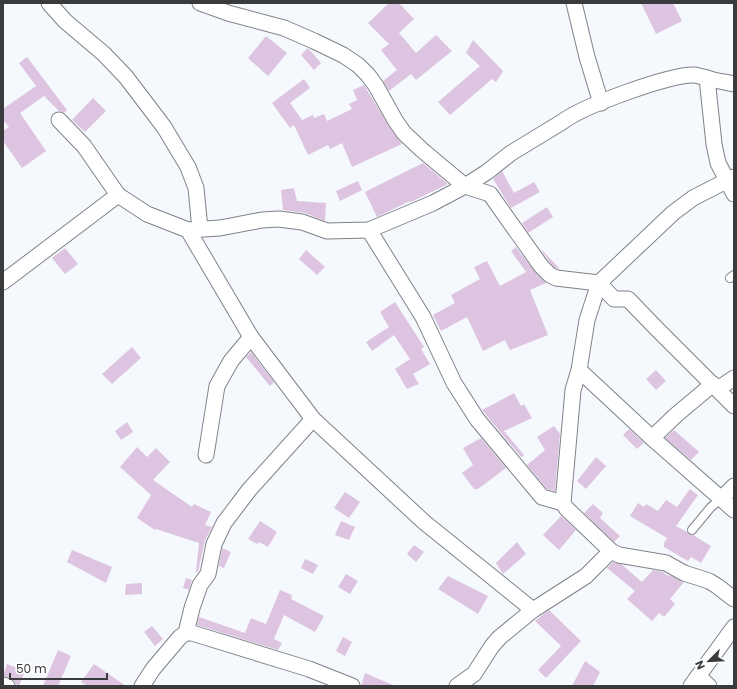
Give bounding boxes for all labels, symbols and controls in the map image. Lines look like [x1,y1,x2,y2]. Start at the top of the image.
north arrow [689,641,729,681]
scale bar [10,655,107,681]
text: N [691,658,709,672]
text: 50 m [16,660,47,677]

